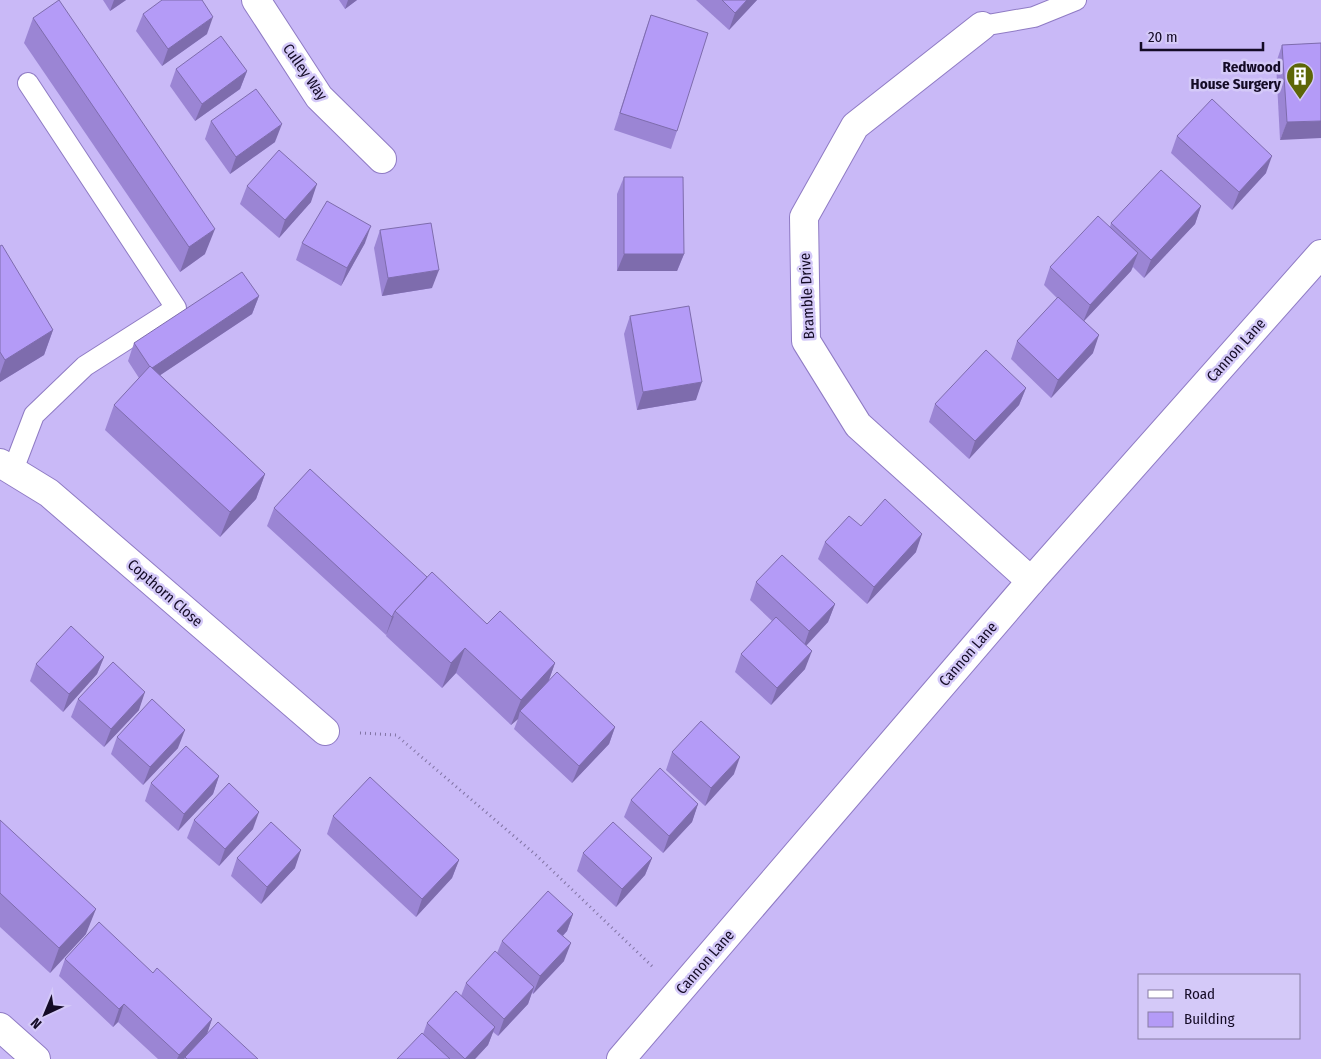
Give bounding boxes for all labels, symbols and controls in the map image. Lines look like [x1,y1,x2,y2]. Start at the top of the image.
scale bar [1141,20,1264,52]
text: 20 m [1148,28,1178,46]
street label: Culley Way [279,40,331,104]
place label: Redwood House Surgery [1191,58,1282,93]
building icon: Redwood House Surgery [1285,61,1315,100]
street label: Bramble Drive [796,252,818,340]
street label: Cannon Lane [1203,315,1269,385]
street label: Copthorn Close [124,555,206,631]
street label: Cannon Lane [935,618,1001,690]
street label: Cannon Lane [672,926,738,998]
legend [1138,974,1301,1039]
text: Road [1184,985,1215,1003]
north arrow [20,989,70,1039]
text: Building [1184,1010,1235,1028]
text: N [27,1014,45,1032]

